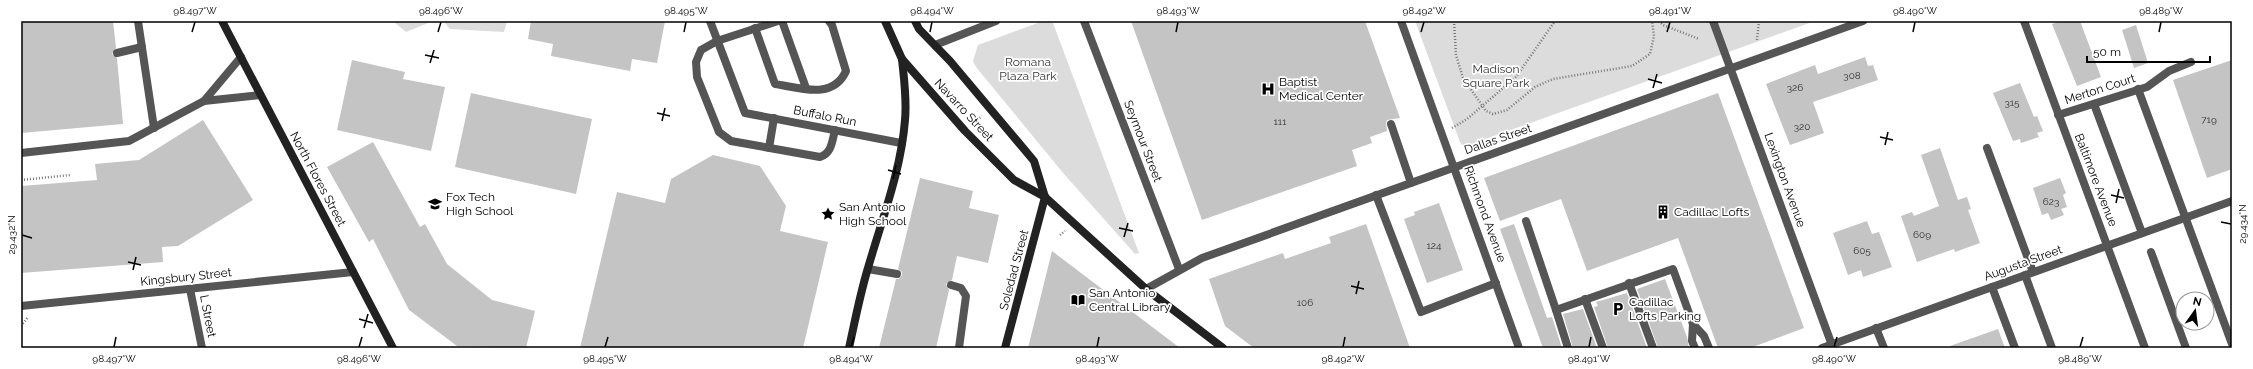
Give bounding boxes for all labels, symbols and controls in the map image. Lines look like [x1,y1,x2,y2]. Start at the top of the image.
text: 98.497°W [173,5,217,16]
text: 98.496°W [419,5,464,16]
text: 98.495°W [664,5,708,16]
text: 98.494°W [910,5,954,16]
text: 98.493°W [1156,5,1200,16]
text: 98.492°W [1402,5,1446,16]
text: 98.491°W [1649,5,1692,16]
text: 98.490°W [1893,5,1938,16]
text: 98.489°W [2139,5,2183,16]
scale bar [2087,38,2210,64]
text: 50 m [2093,45,2121,59]
park label: Romana Plaza Park [999,55,1057,83]
park label: Madison Square Park [1463,62,1530,90]
house number: 308 [1843,70,1861,81]
street label: Merton Court [2063,71,2137,107]
place label: Baptist Medical Center [1279,75,1364,103]
street label: Navarro Street [932,76,996,144]
hospital icon: Baptist Medical Center [1260,81,1276,97]
house number: 326 [1787,82,1803,93]
house number: 315 [2004,97,2020,108]
street label: Seymour Street [1121,98,1165,184]
street label: Buffalo Run [792,103,858,129]
house number: 719 [2201,114,2217,125]
house number: 111 [1274,116,1287,127]
street label: Dallas Street [1462,121,1534,157]
house number: 320 [1794,121,1810,132]
street label: North Flores Street [287,129,349,229]
street label: Lexington Avenue [1761,131,1809,229]
street label: Baltimore Avenue [2072,132,2120,228]
street label: Richmond Avenue [1461,164,1509,264]
place label: Fox Tech High School [446,190,514,218]
school or university icon: Fox Tech High School [427,196,443,212]
house number: 623 [2043,196,2059,207]
place label: San Antonio High School [839,200,907,228]
building icon: Cadillac Lofts [1655,204,1671,220]
text: 29.434°N [2237,204,2248,244]
place label: Cadillac Lofts [1674,205,1749,219]
place icon: San Antonio High School [820,206,836,222]
text: 29.432°N [6,215,17,255]
street label: Soledad Street [997,228,1031,312]
house number: 609 [1913,229,1931,240]
house number: 124 [1427,240,1442,251]
street label: Augusta Street [1982,242,2064,284]
house number: 605 [1853,245,1871,256]
street label: Kingsbury Street [140,265,232,289]
place label: San Antonio Central Library [1089,286,1171,314]
north arrow [2175,291,2215,331]
library icon: San Antonio Central Library [1070,292,1086,308]
street label: L Street [197,294,219,338]
text: N [2192,294,2203,309]
place label: Cadillac Lofts Parking [1629,295,1701,323]
house number: 106 [1297,297,1313,308]
parking icon: Cadillac Lofts Parking [1610,301,1626,317]
text: 98.497°W [92,353,136,364]
text: 98.496°W [337,353,382,364]
text: 98.495°W [583,353,627,364]
text: 98.494°W [829,353,873,364]
text: 98.493°W [1075,353,1119,364]
text: 98.492°W [1321,353,1365,364]
text: 98.491°W [1568,353,1611,364]
text: 98.490°W [1812,353,1857,364]
text: 98.489°W [2058,353,2102,364]

